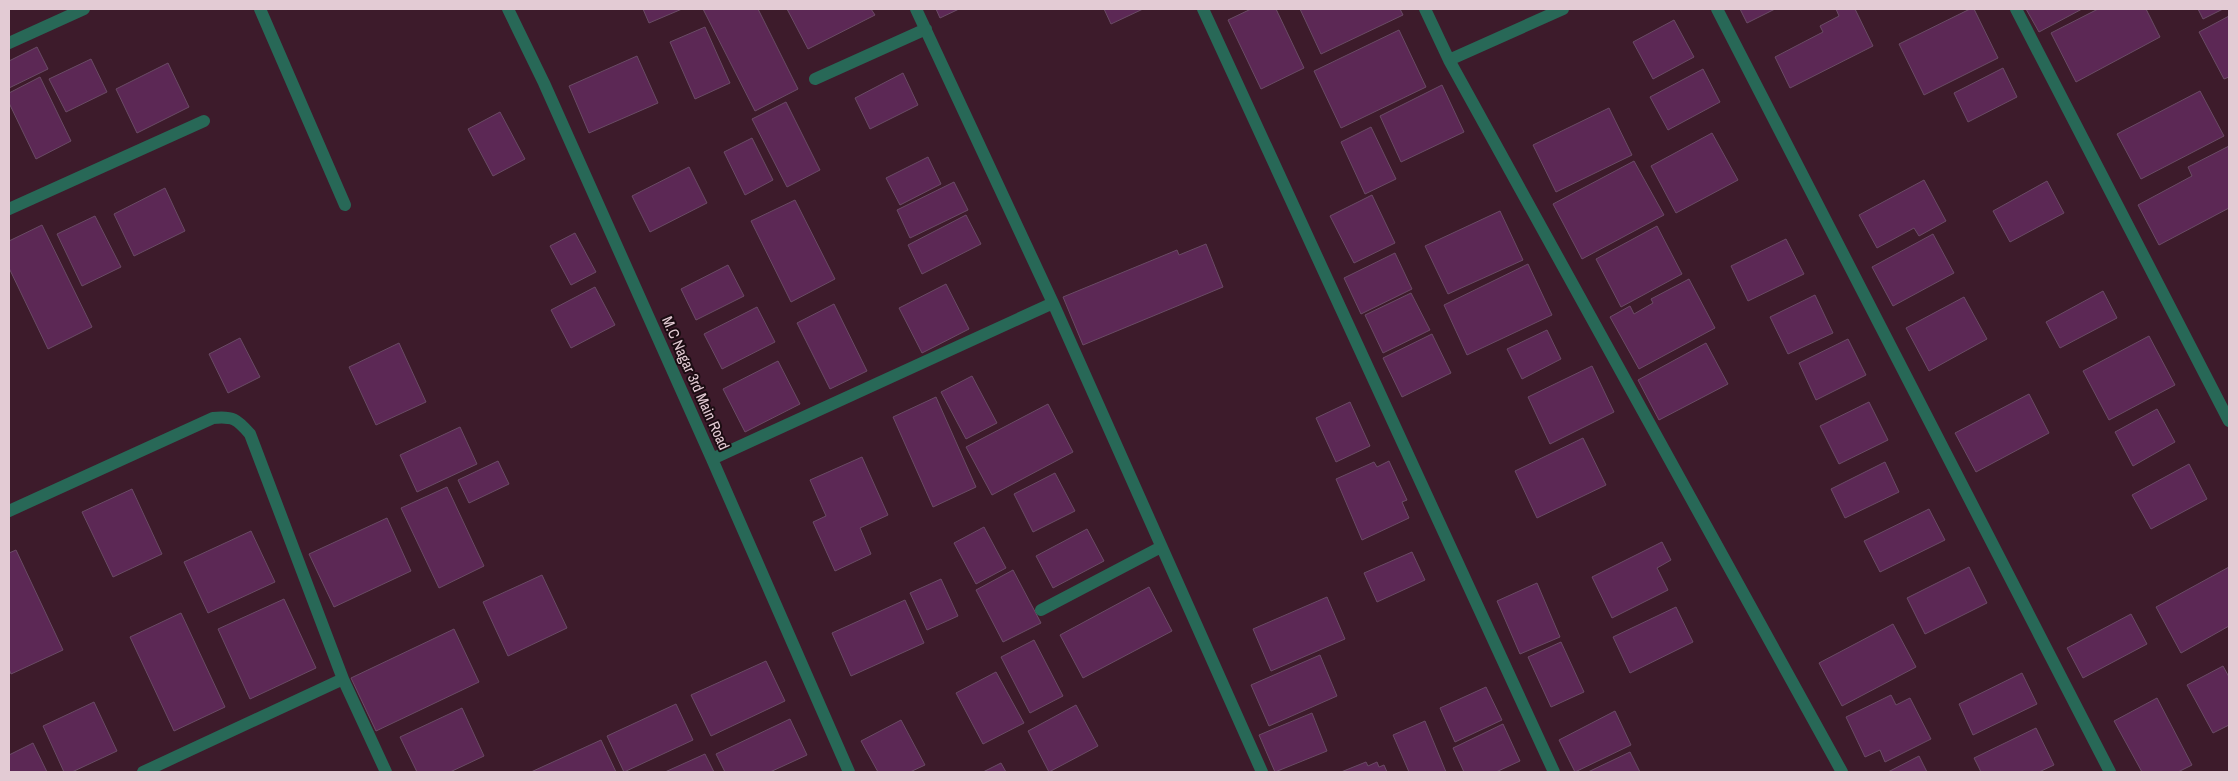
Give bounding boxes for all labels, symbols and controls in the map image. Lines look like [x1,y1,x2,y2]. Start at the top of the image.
street label: M.C Nagar 3rd Main Road [657,313,735,453]

